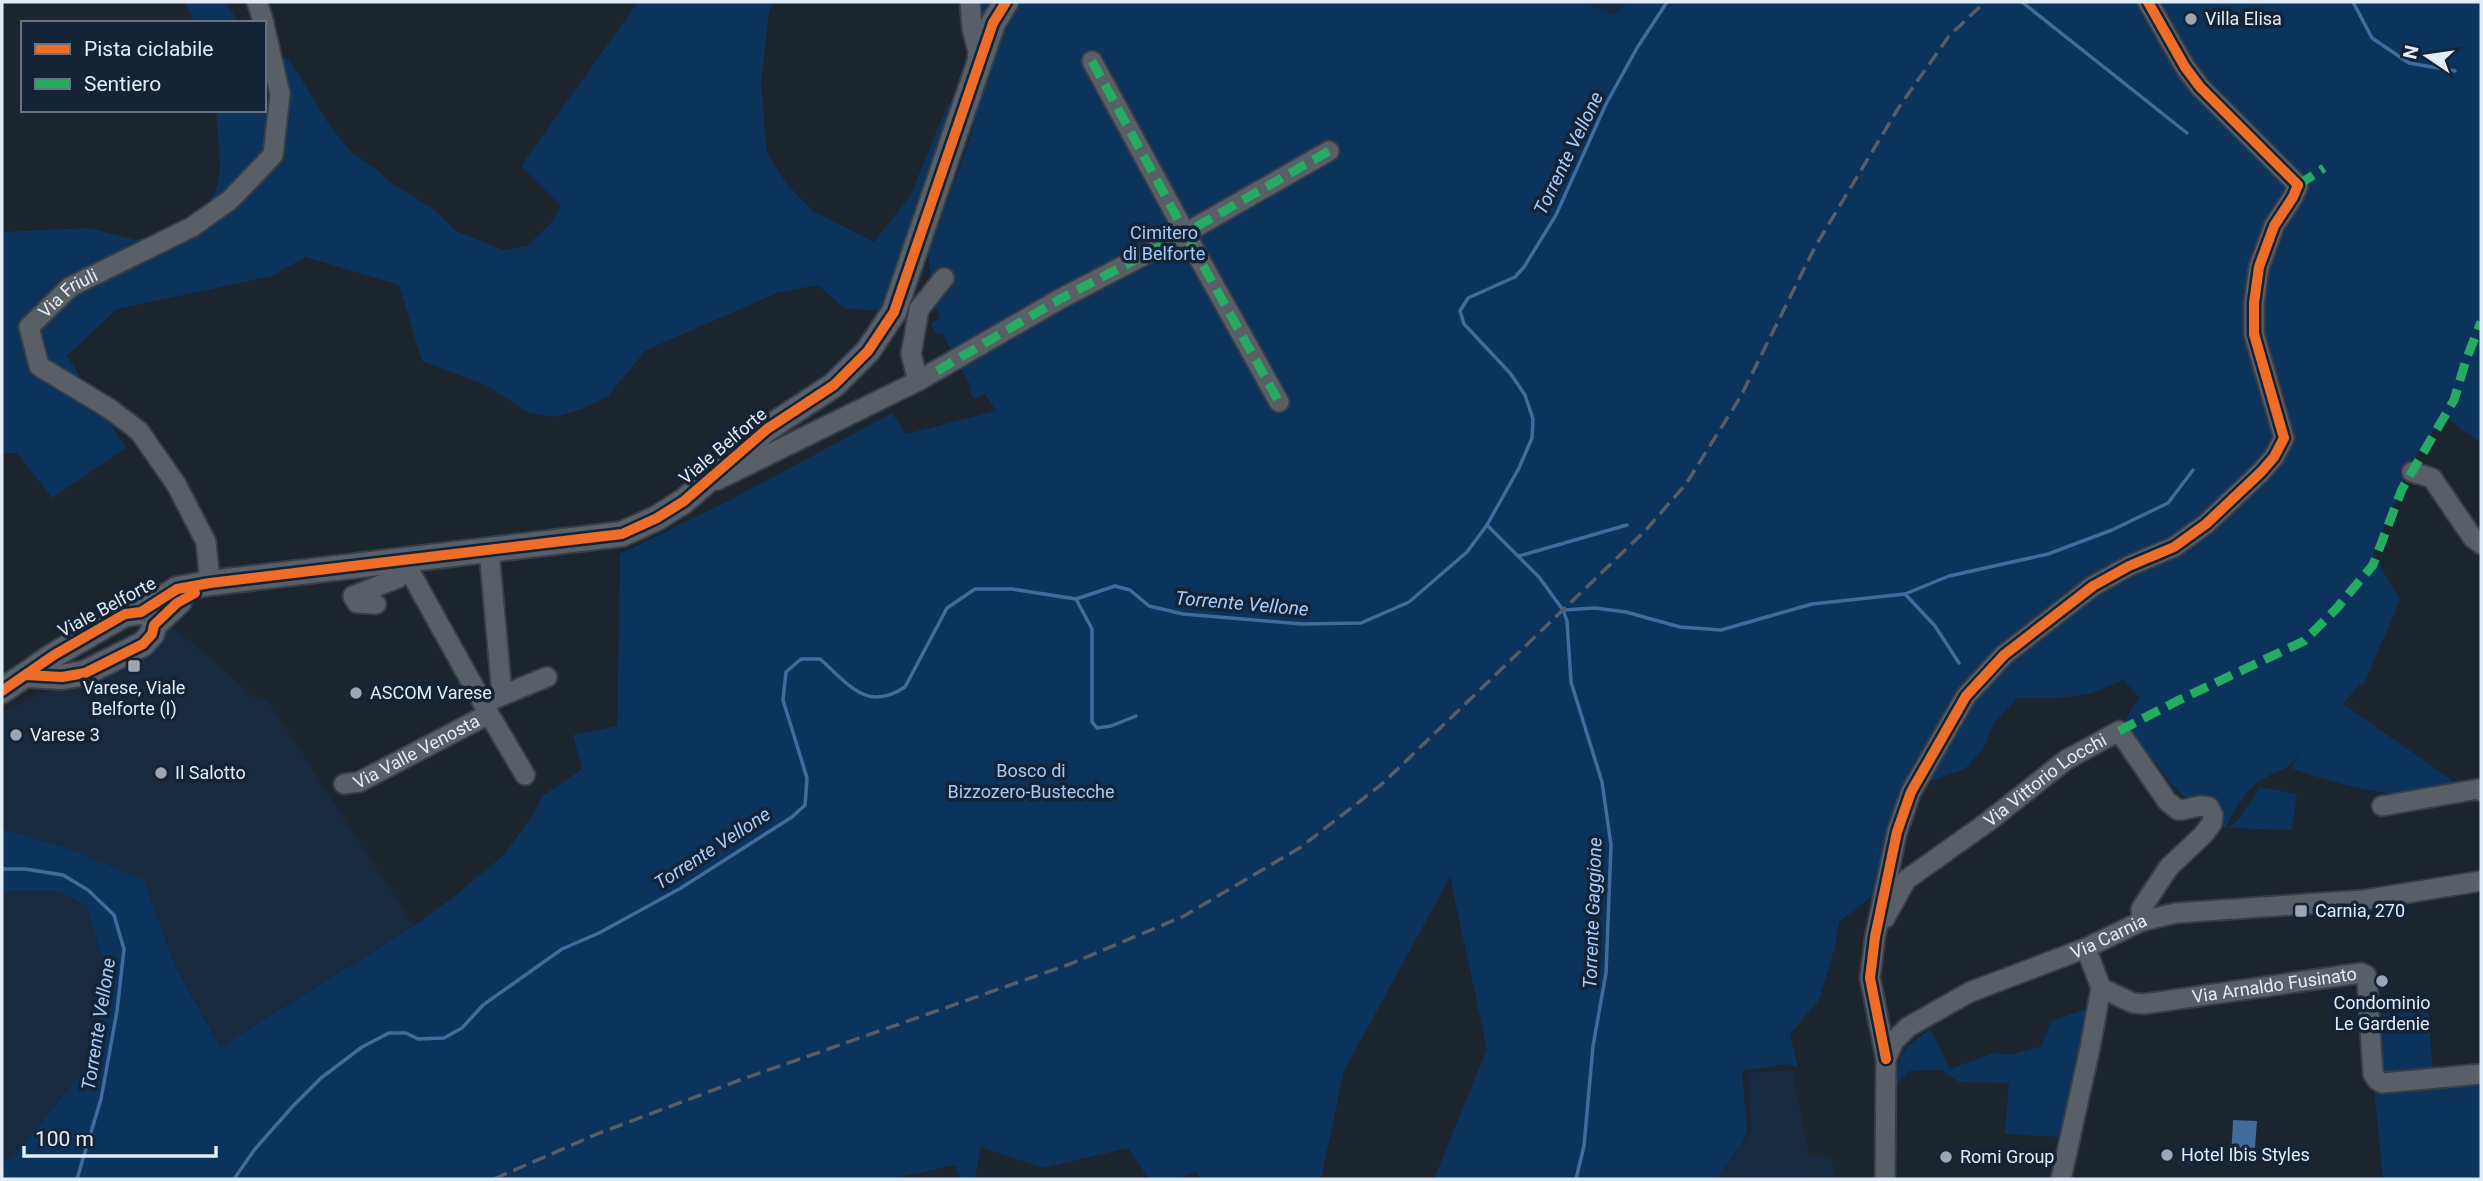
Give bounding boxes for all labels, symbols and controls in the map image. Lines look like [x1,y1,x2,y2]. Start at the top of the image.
place label: Villa Elisa [2205,8,2282,29]
marker: Villa Elisa [2183,11,2199,27]
legend [21,21,266,112]
north arrow [2392,21,2462,91]
text: Pista ciclabile [84,37,213,61]
text: N [2398,43,2424,61]
text: Sentiero [84,72,161,96]
water label: Torrente Vellone [1529,88,1608,218]
park label: Cimitero di Belforte [1123,222,1205,264]
street label: Via Friuli [34,264,101,322]
street label: Viale Belforte [675,403,771,488]
street label: Viale Belforte [54,572,159,641]
water label: Torrente Vellone [1174,586,1310,621]
marker: Varese, Viale Belforte (I) [126,658,142,674]
place label: Varese, Viale Belforte (I) [83,677,185,720]
place label: ASCOM Varese [370,682,492,703]
marker: ASCOM Varese [348,685,364,701]
street label: Via Valle Venosta [350,710,483,793]
place label: Varese 3 [30,724,100,745]
marker: Varese 3 [8,727,24,743]
street label: Via Vittorio Locchi [1980,729,2110,831]
park label: Bosco di Bizzozero-Bustecche [947,760,1115,802]
place label: Il Salotto [175,762,246,783]
marker: Il Salotto [153,765,169,781]
water label: Torrente Vellone [650,802,775,895]
water label: Torrente Gaggione [1578,837,1607,989]
place label: Carnia, 270 [2315,900,2405,921]
marker: Carnia, 270 [2293,903,2309,919]
street label: Via Carnia [2067,909,2150,963]
water label: Torrente Vellone [77,956,120,1092]
street label: Via Arnaldo Fusinato [2190,963,2358,1007]
marker: Condominio Le Gardenie [2374,973,2390,989]
place label: Condominio Le Gardenie [2333,992,2431,1034]
scale bar [24,1114,217,1158]
text: 100 m [35,1127,94,1151]
place label: Hotel Ibis Styles [2181,1144,2310,1165]
place label: Romi Group [1960,1146,2054,1167]
marker: Hotel Ibis Styles [2159,1147,2175,1163]
marker: Romi Group [1938,1149,1954,1165]

